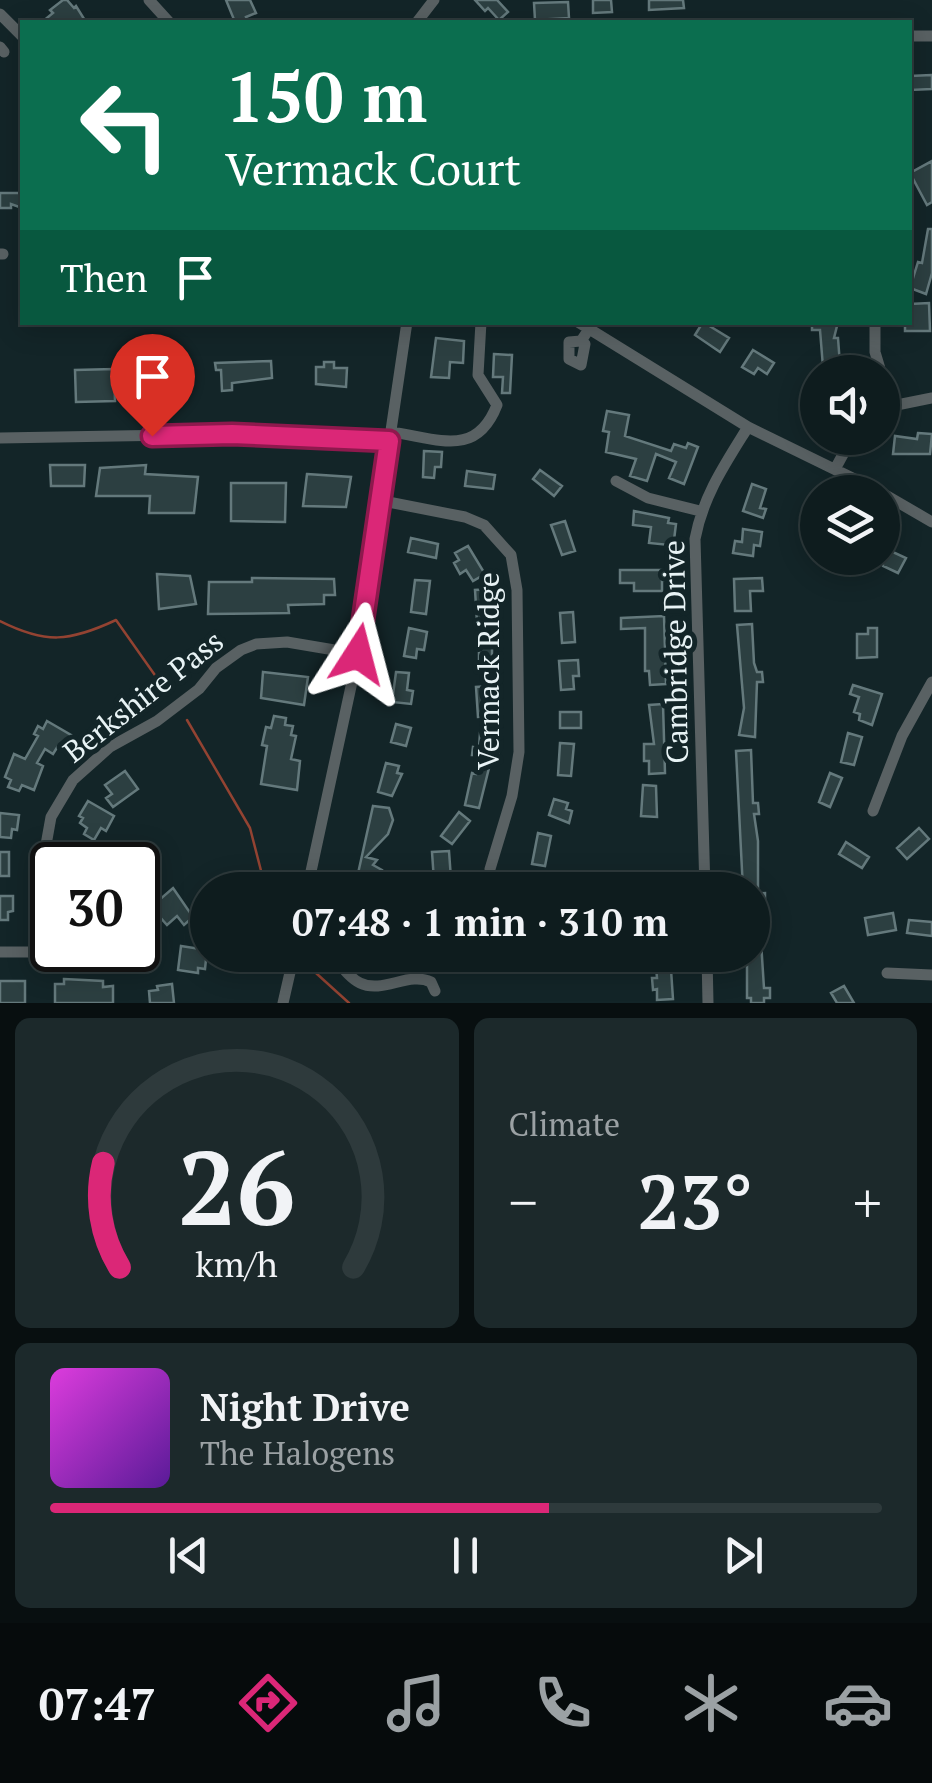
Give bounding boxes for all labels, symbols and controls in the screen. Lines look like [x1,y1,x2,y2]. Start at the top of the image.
text: 150 m [225,49,427,142]
icon: left [60,60,190,190]
text: Vermack Court [225,138,521,198]
icon: arrive [168,250,223,305]
text: Then [60,253,148,303]
pin [110,334,195,437]
icon: arrive [125,349,180,404]
map controls [800,355,900,575]
button: sound [800,355,900,455]
button: layers [800,475,900,575]
street label: Cambridge Drive [653,540,697,764]
street label: Vermack Ridge [468,572,508,770]
position arrow [306,602,410,706]
street label: Berkshire Pass [55,621,231,771]
speed limit sign: 30 [30,842,160,972]
text: 07:48 · 1 min · 310 m [292,897,668,947]
text: Climate [509,1103,620,1145]
text: 26 [178,1117,296,1255]
text: 23° [637,1151,753,1250]
text: − [509,1165,538,1238]
text: + [853,1165,882,1238]
text: km/h [195,1240,278,1287]
text: Night Drive [200,1382,410,1432]
text: The Halogens [200,1432,395,1474]
icon: previous [161,1528,216,1583]
icon: pause [438,1528,493,1583]
icon: next [716,1528,771,1583]
icon: directions [233,1668,303,1738]
icon: music [381,1668,451,1738]
icon: phone [528,1668,598,1738]
icon: climate [676,1668,746,1738]
icon: car [823,1668,893,1738]
text: 07:47 [39,1673,156,1733]

